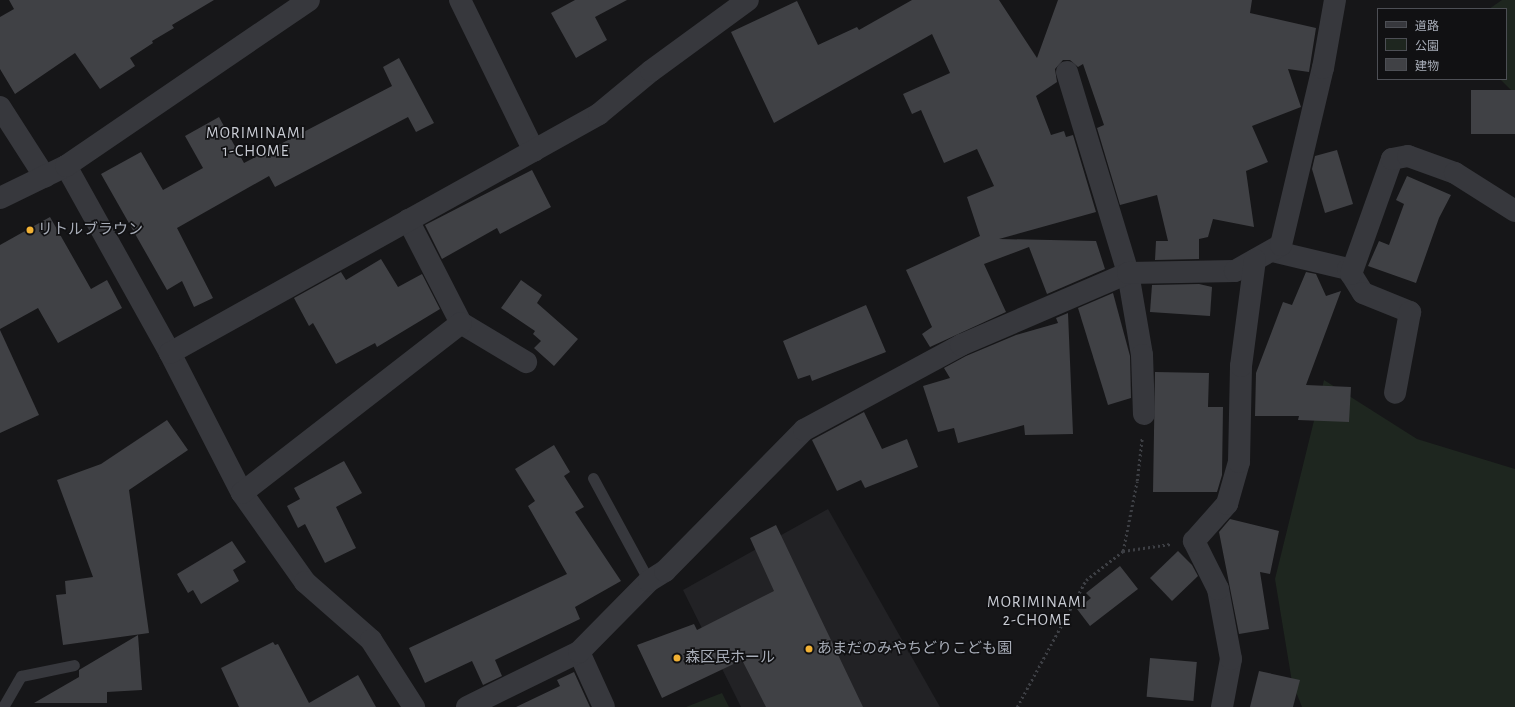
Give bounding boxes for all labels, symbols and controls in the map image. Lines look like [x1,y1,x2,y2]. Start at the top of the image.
legend [1377,8,1507,80]
text: 道路 [1415,20,1439,32]
text: 公園 [1415,40,1439,52]
text: 建物 [1415,60,1439,72]
district label: MORIMINAMI 1-CHOME [206,123,306,161]
place label: リトルブラウン [38,221,143,239]
marker: リトルブラウン [25,225,35,235]
district label: MORIMINAMI 2-CHOME [987,592,1087,630]
place label: あまだのみやちどりこども園 [817,640,1012,658]
marker: あまだのみやちどりこども園 [804,644,814,654]
place label: 森区民ホール [685,649,775,667]
marker: 森区民ホール [672,653,682,663]

